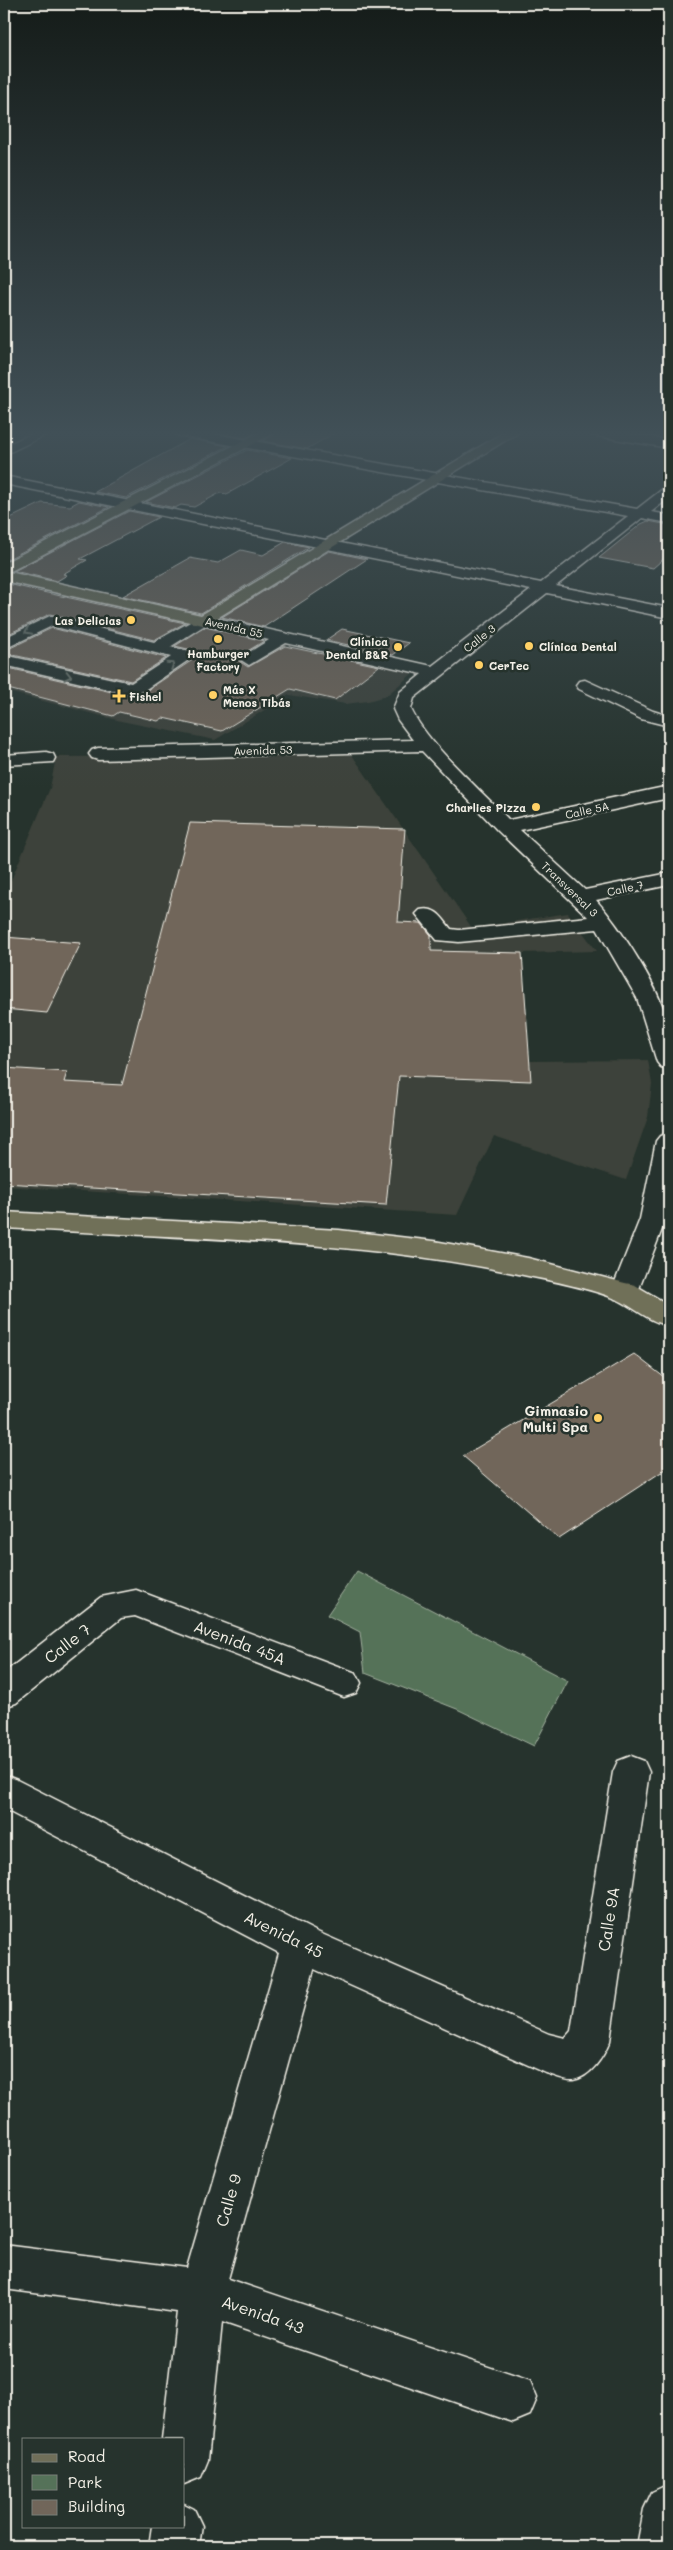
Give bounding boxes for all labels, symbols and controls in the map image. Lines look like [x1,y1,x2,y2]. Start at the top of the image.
place label: Las Delicias [55,613,121,628]
street label: Avenida 55 [204,613,264,641]
marker: Las Delicias [125,614,137,626]
street label: Calle 3 [460,620,499,655]
one-way arrow [24,625,33,635]
marker: Hamburger Factory [212,633,224,645]
place label: Clínica Dental B&R [325,634,388,662]
place label: Clínica Dental [539,639,617,654]
marker: Clínica Dental [523,640,535,652]
marker: Clínica Dental B&R [392,641,404,653]
place label: Hamburger Factory [187,646,249,674]
place label: CerTec [489,658,530,673]
marker: CerTec [473,659,485,671]
one-way arrow [165,662,174,671]
one-way arrow [64,670,72,680]
place label: Más X Menos Tibás [223,682,291,710]
place label: Fishel [129,689,161,704]
marker: Más X Menos Tibás [207,689,219,701]
marker: Fishel [113,690,125,702]
street label: Avenida 53 [233,741,293,759]
street label: Calle 5A [564,798,610,822]
place label: Charlies Pizza [446,800,526,815]
marker: Charlies Pizza [530,801,542,813]
street label: Transversal 3 [539,858,602,920]
street label: Calle 7 [605,877,645,899]
place label: Gimnasio Multi Spa [523,1401,589,1436]
marker: Gimnasio Multi Spa [592,1412,604,1424]
street label: Avenida 45A [191,1615,289,1669]
street label: Calle 7 [40,1618,95,1668]
street label: Calle 9A [593,1885,623,1953]
street label: Avenida 45 [241,1906,327,1962]
street label: Calle 9 [210,2171,246,2229]
street label: Avenida 43 [219,2290,307,2338]
legend [22,2438,185,2528]
text: Road [68,2446,105,2466]
text: Park [68,2472,102,2492]
text: Building [68,2496,125,2516]

